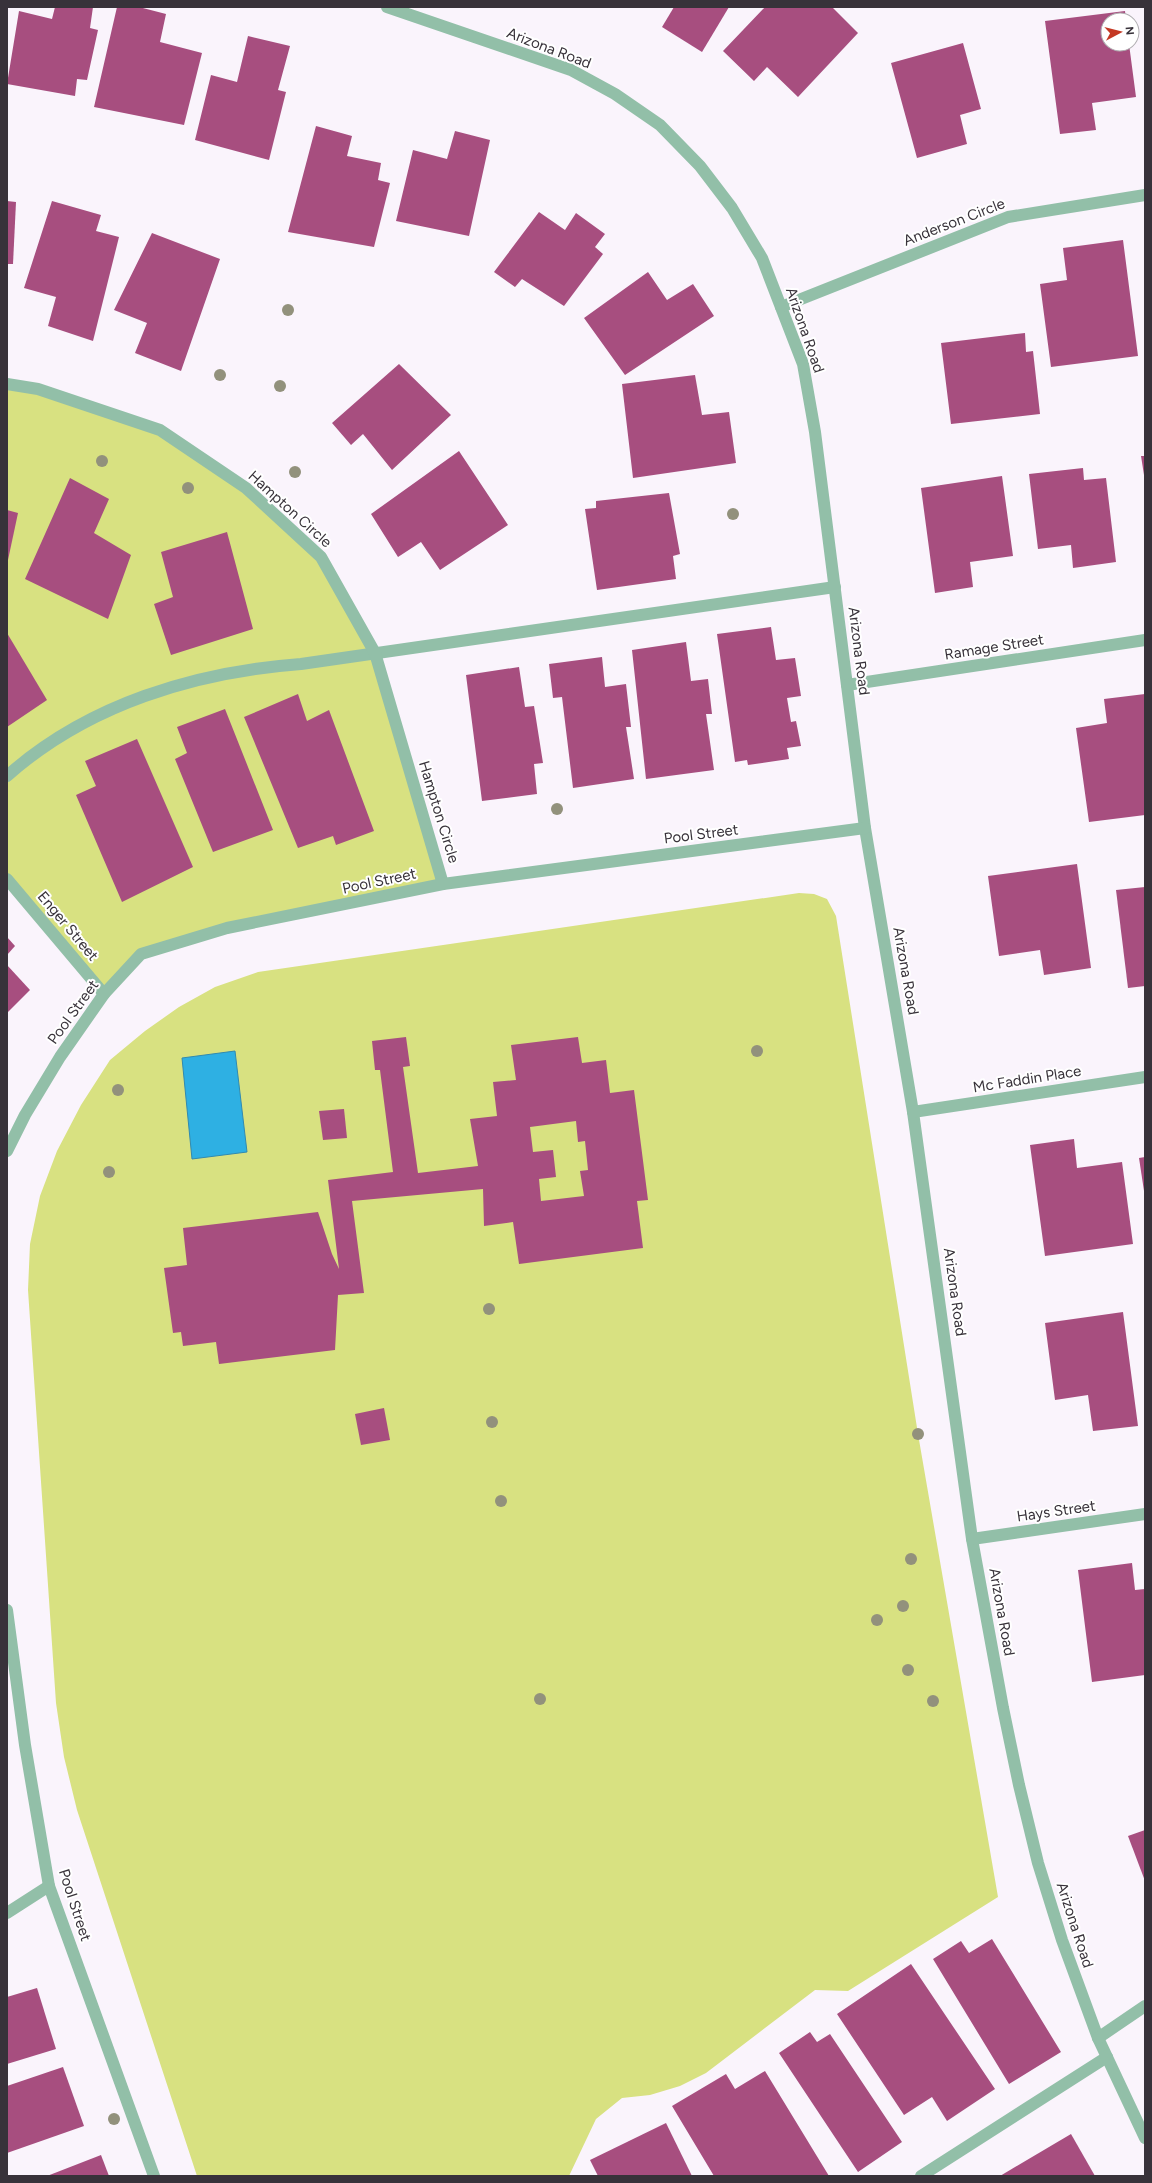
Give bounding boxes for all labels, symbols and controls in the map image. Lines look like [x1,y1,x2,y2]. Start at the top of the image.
north arrow [1100,12,1140,52]
street label: Arizona Road [504,24,594,72]
text: N [1122,26,1136,36]
street label: Anderson Circle [901,194,1007,250]
street label: Arizona Road [782,285,828,375]
street label: Hampton Circle [245,467,335,551]
street label: Arizona Road [845,606,873,696]
street label: Ramage Street [943,630,1045,664]
street label: Hampton Circle [415,759,463,865]
street label: Pool Street [663,820,740,848]
street label: Pool Street [340,864,418,898]
street label: Enger Street [34,888,102,965]
street label: Arizona Road [889,926,923,1016]
street label: Pool Street [44,976,102,1048]
street label: Mc Faddin Place [972,1062,1082,1096]
street label: Arizona Road [940,1247,970,1337]
street label: Hays Street [1015,1497,1097,1525]
street label: Arizona Road [985,1567,1019,1657]
street label: Pool Street [55,1867,95,1944]
street label: Arizona Road [1053,1880,1097,1970]

